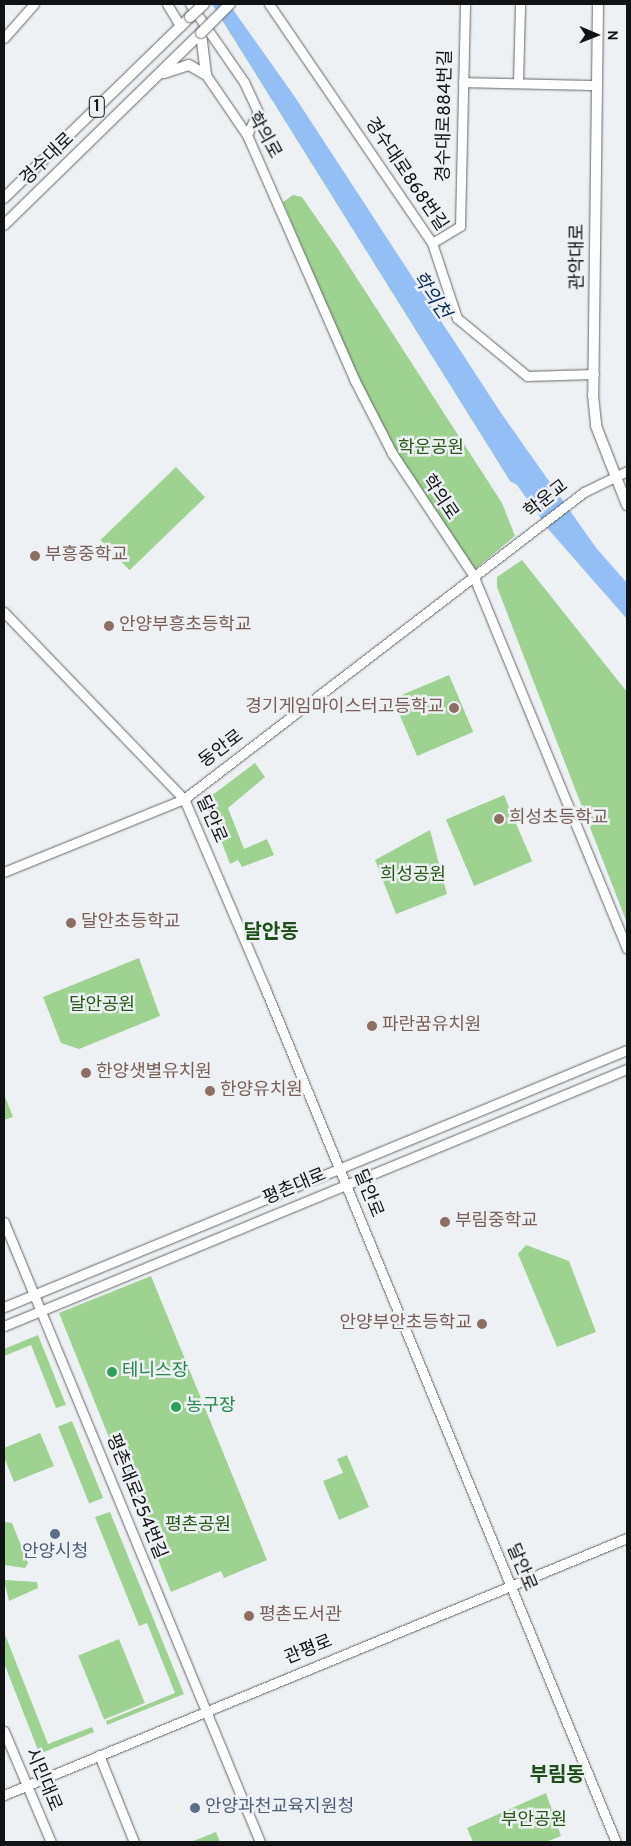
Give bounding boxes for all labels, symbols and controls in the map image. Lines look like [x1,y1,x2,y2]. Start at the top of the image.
north arrow [571,10,621,60]
text: N [603,30,620,40]
street label: 경수대로884번길 [434,50,458,182]
road number: 1 [88,94,106,120]
street label: 학의로 [242,109,284,163]
street label: 경수대로868번길 [359,114,451,236]
street label: 경수대로 [17,129,79,191]
street label: 관악대로 [568,224,590,290]
water label: 학의천 [406,268,454,324]
park label: 학운공원 [398,438,464,460]
street label: 학의로 [416,471,462,525]
street label: 학운교 [521,476,573,524]
place label: 부흥중학교 [45,545,128,567]
marker: 부흥중학교 [29,550,41,562]
place label: 안양부흥초등학교 [119,615,251,637]
marker: 안양부흥초등학교 [103,620,115,632]
place label: 경기게임마이스터고등학교 [245,697,444,719]
marker: 경기게임마이스터고등학교 [448,702,460,714]
street label: 동안로 [196,726,248,774]
street label: 달안로 [190,793,230,847]
place label: 희성초등학교 [509,808,608,830]
marker: 희성초등학교 [493,813,505,825]
park label: 희성공원 [380,865,446,887]
place label: 달안초등학교 [81,912,180,934]
marker: 달안초등학교 [65,917,77,929]
district label: 달안동 [243,921,299,945]
park label: 달안공원 [69,995,135,1017]
place label: 파란꿈유치원 [382,1015,481,1037]
marker: 파란꿈유치원 [366,1020,378,1032]
place label: 한양샛별유치원 [96,1062,212,1084]
marker: 한양샛별유치원 [80,1067,92,1079]
place label: 한양유치원 [220,1080,303,1102]
marker: 한양유치원 [204,1085,216,1097]
street label: 평촌대로 [260,1165,330,1211]
street label: 달안로 [348,1167,386,1221]
place label: 부림중학교 [455,1211,538,1233]
marker: 부림중학교 [439,1216,451,1228]
place label: 안양부안초등학교 [340,1313,472,1335]
marker: 안양부안초등학교 [476,1318,488,1330]
place label: 테니스장 [122,1361,188,1383]
marker: 테니스장 [106,1366,118,1378]
place label: 농구장 [186,1396,236,1418]
marker: 농구장 [170,1401,182,1413]
street label: 평촌대로254번길 [100,1431,170,1563]
park label: 평촌공원 [165,1515,231,1537]
marker: 안양시청 [49,1528,61,1540]
street label: 달안로 [500,1541,540,1595]
place label: 안양시청 [22,1542,88,1564]
place label: 평촌도서관 [259,1605,342,1627]
marker: 평촌도서관 [243,1610,255,1622]
street label: 관평로 [282,1632,336,1670]
street label: 시민대로 [19,1745,65,1815]
district label: 부림동 [529,1764,585,1788]
place label: 안양과천교육지원청 [205,1797,354,1819]
marker: 안양과천교육지원청 [189,1802,201,1814]
park label: 부안공원 [501,1810,567,1832]

